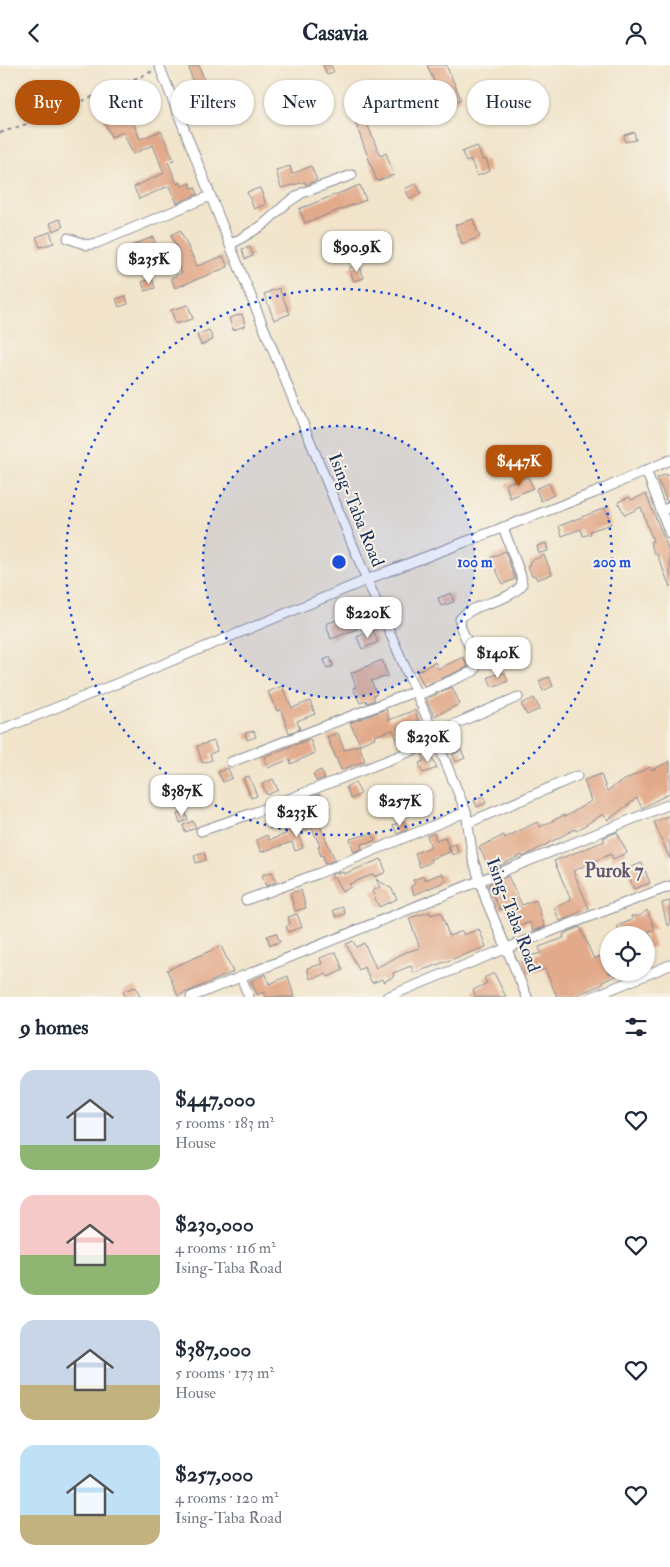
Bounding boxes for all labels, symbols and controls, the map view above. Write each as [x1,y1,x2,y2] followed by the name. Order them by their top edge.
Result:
[20,19,48,47] icon: back
[302,19,368,47] text: Casavia
[622,19,650,47] icon: person
[15,80,80,125] chip: Buy
[90,80,161,125] chip: Rent
[171,80,254,125] chip: Filters
[264,80,334,125] chip: New
[344,80,457,125] chip: Apartment
[467,80,549,125] chip: House
[316,231,398,273] pin: $90.9K
[333,237,381,257] text: $90.9K
[114,243,184,285] pin: $235K
[128,249,170,269] text: $235K
[484,445,554,487] pin: $447K
[323,450,389,570] street label: Ising-Taba Road
[497,451,541,471] text: $447K
[330,553,348,571] centre of rings
[457,553,493,572] text: 100 m
[593,553,631,572] text: 200 m
[333,597,403,639] pin: $220K
[346,603,390,623] text: $220K
[463,637,533,679] pin: $140K
[477,643,519,663] text: $140K
[393,721,463,763] pin: $230K
[407,727,449,747] text: $230K
[147,775,217,817] pin: $387K
[161,781,203,801] text: $387K
[365,785,435,827] pin: $257K
[379,791,421,811] text: $257K
[262,795,332,838] pin: $233K
[277,802,317,822] text: $233K
[481,855,545,975] street label: Ising-Taba Road
[585,859,644,883] district label: Purok 7
[600,926,655,981] map controls
[600,926,655,981] button: locate
[622,1013,650,1041] icon: filters
[20,1014,89,1041] text: 9 homes
[175,1086,256,1113] text: $447,000
[60,1090,120,1150] icon: home
[622,1106,650,1134] icon: heart
[175,1113,274,1133] text: 5 rooms · 183 m²
[175,1133,216,1153] text: House
[175,1211,254,1238] text: $230,000
[60,1215,120,1275] icon: home
[622,1231,650,1259] icon: heart
[175,1238,276,1258] text: 4 rooms · 116 m²
[175,1258,282,1278] text: Ising-Taba Road
[175,1336,251,1363] text: $387,000
[60,1340,120,1400] icon: home
[622,1356,650,1384] icon: heart
[175,1363,274,1383] text: 5 rooms · 173 m²
[175,1383,216,1403] text: House
[175,1461,253,1488] text: $257,000
[60,1465,120,1525] icon: home
[622,1481,650,1509] icon: heart
[175,1488,278,1508] text: 4 rooms · 120 m²
[175,1508,282,1528] text: Ising-Taba Road

